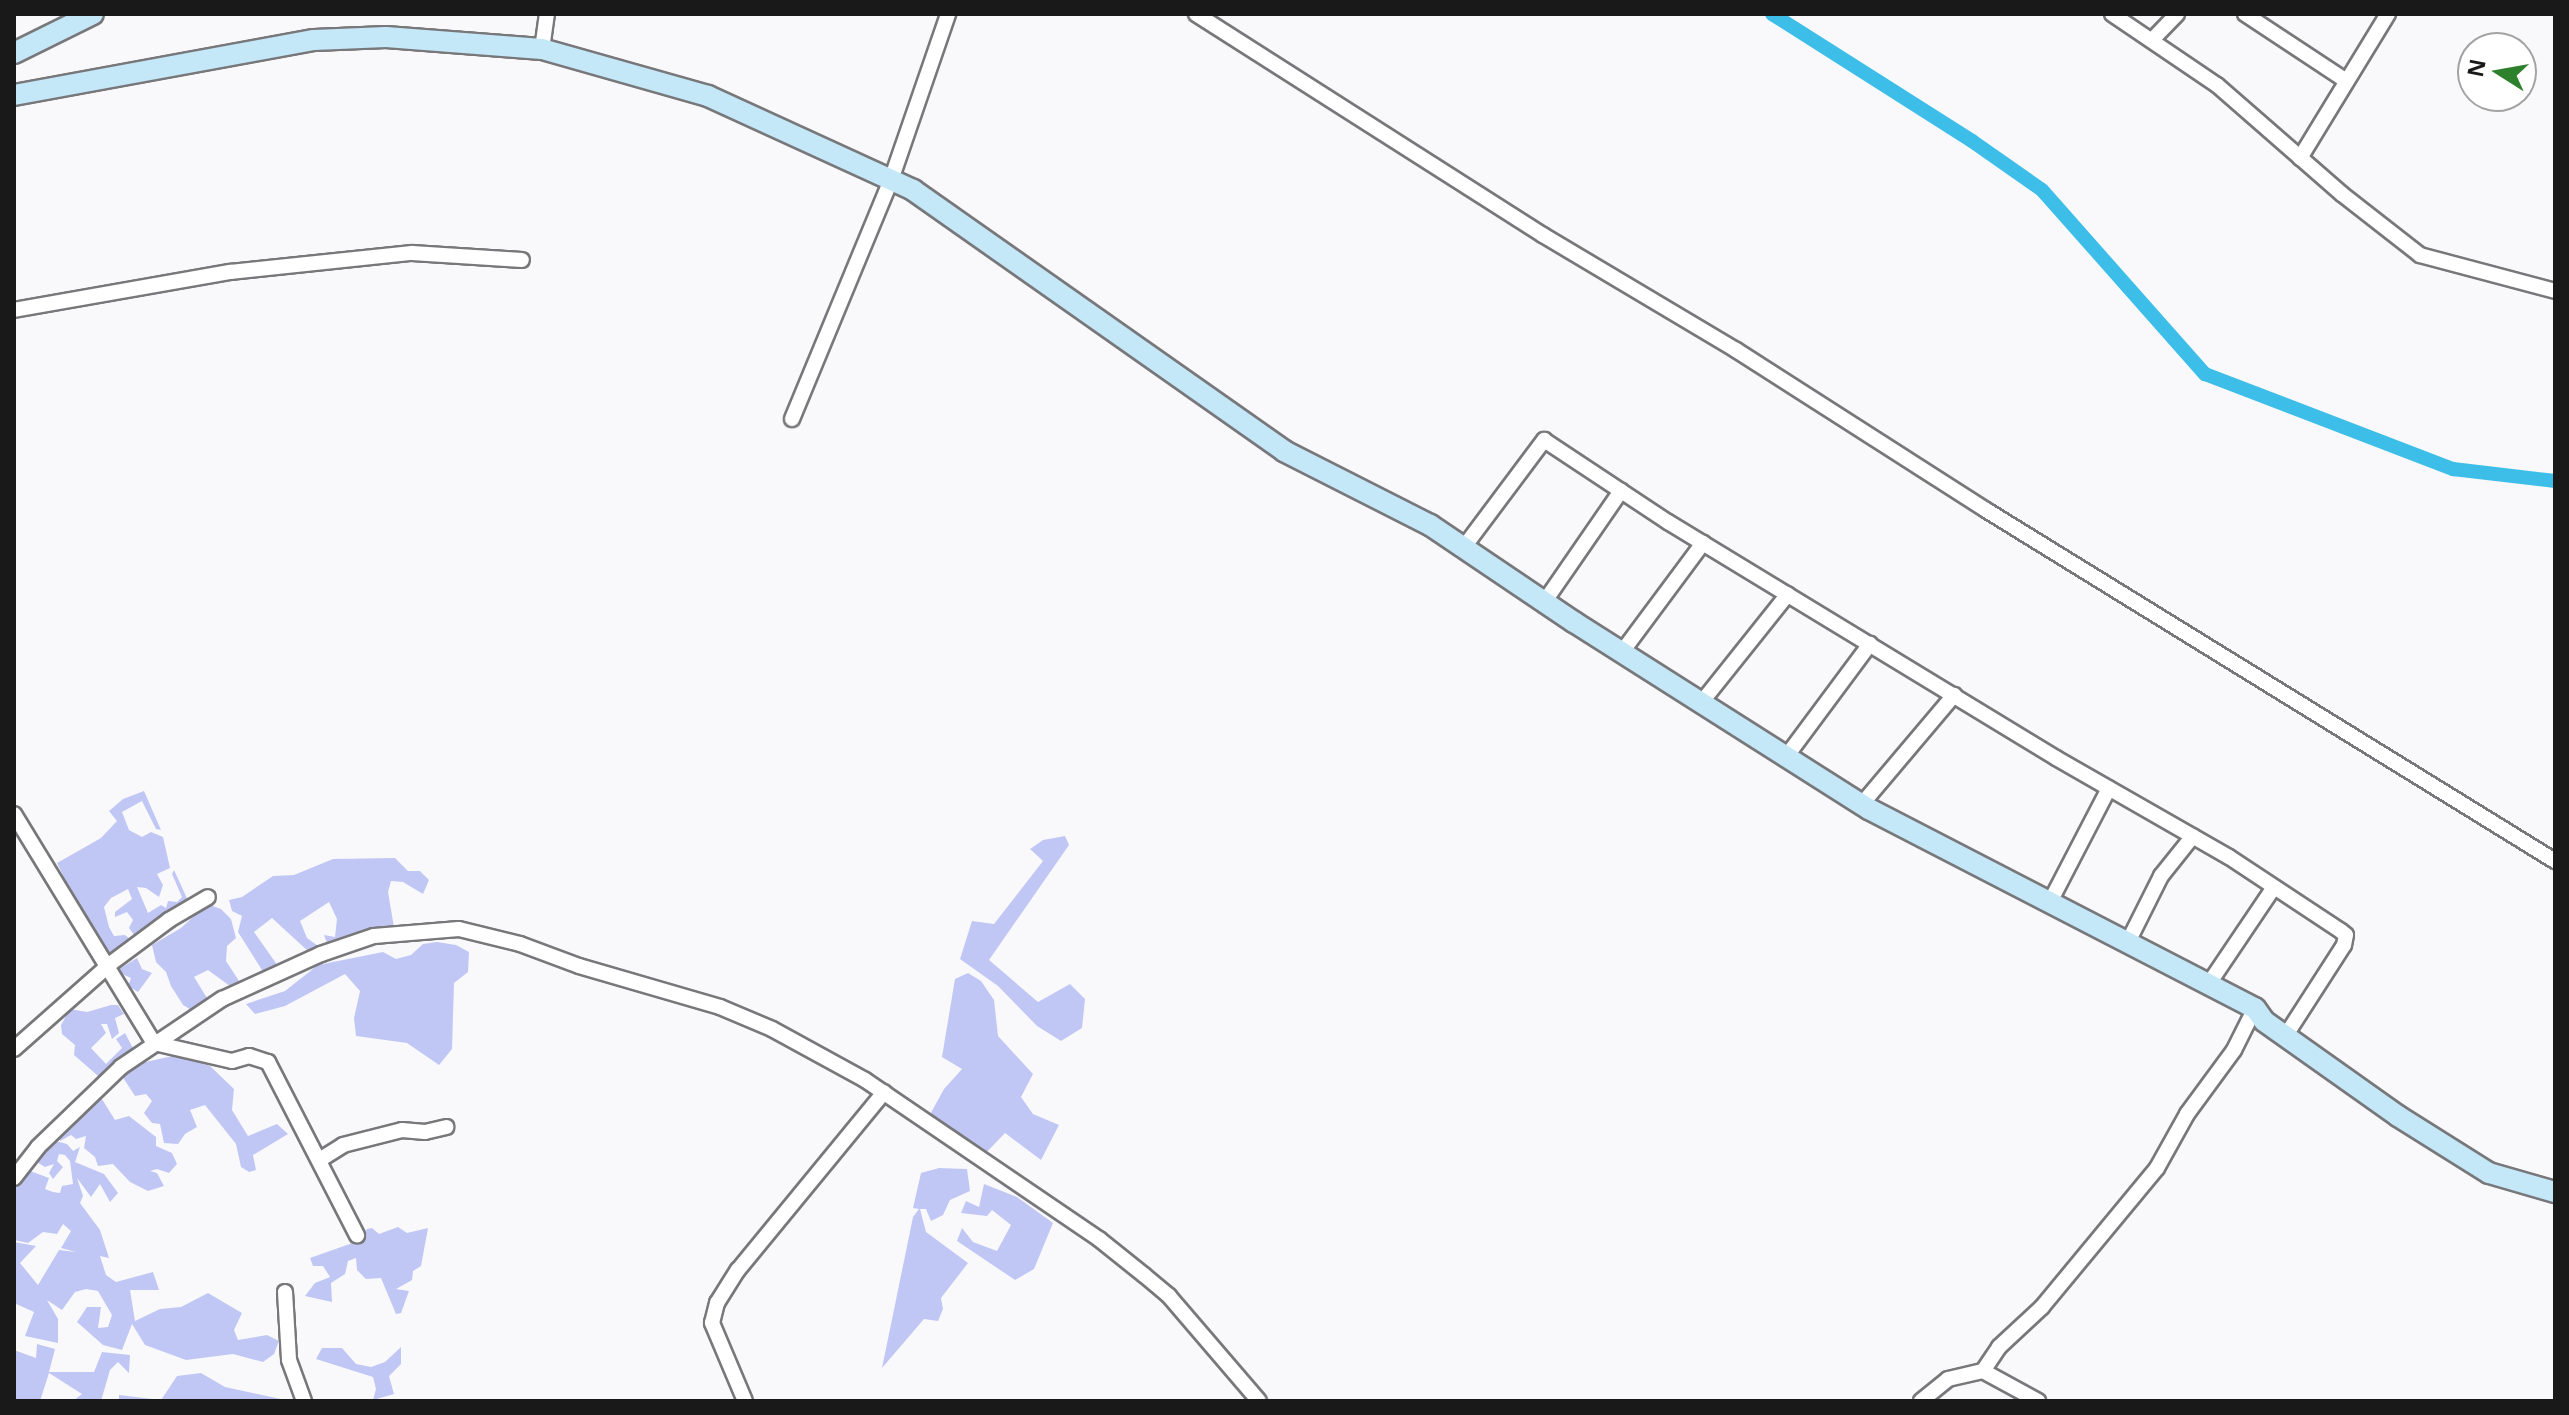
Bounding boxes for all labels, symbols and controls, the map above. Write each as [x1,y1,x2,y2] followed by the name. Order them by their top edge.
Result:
[2457,32,2537,112] north arrow
[2459,56,2492,79] text: N

